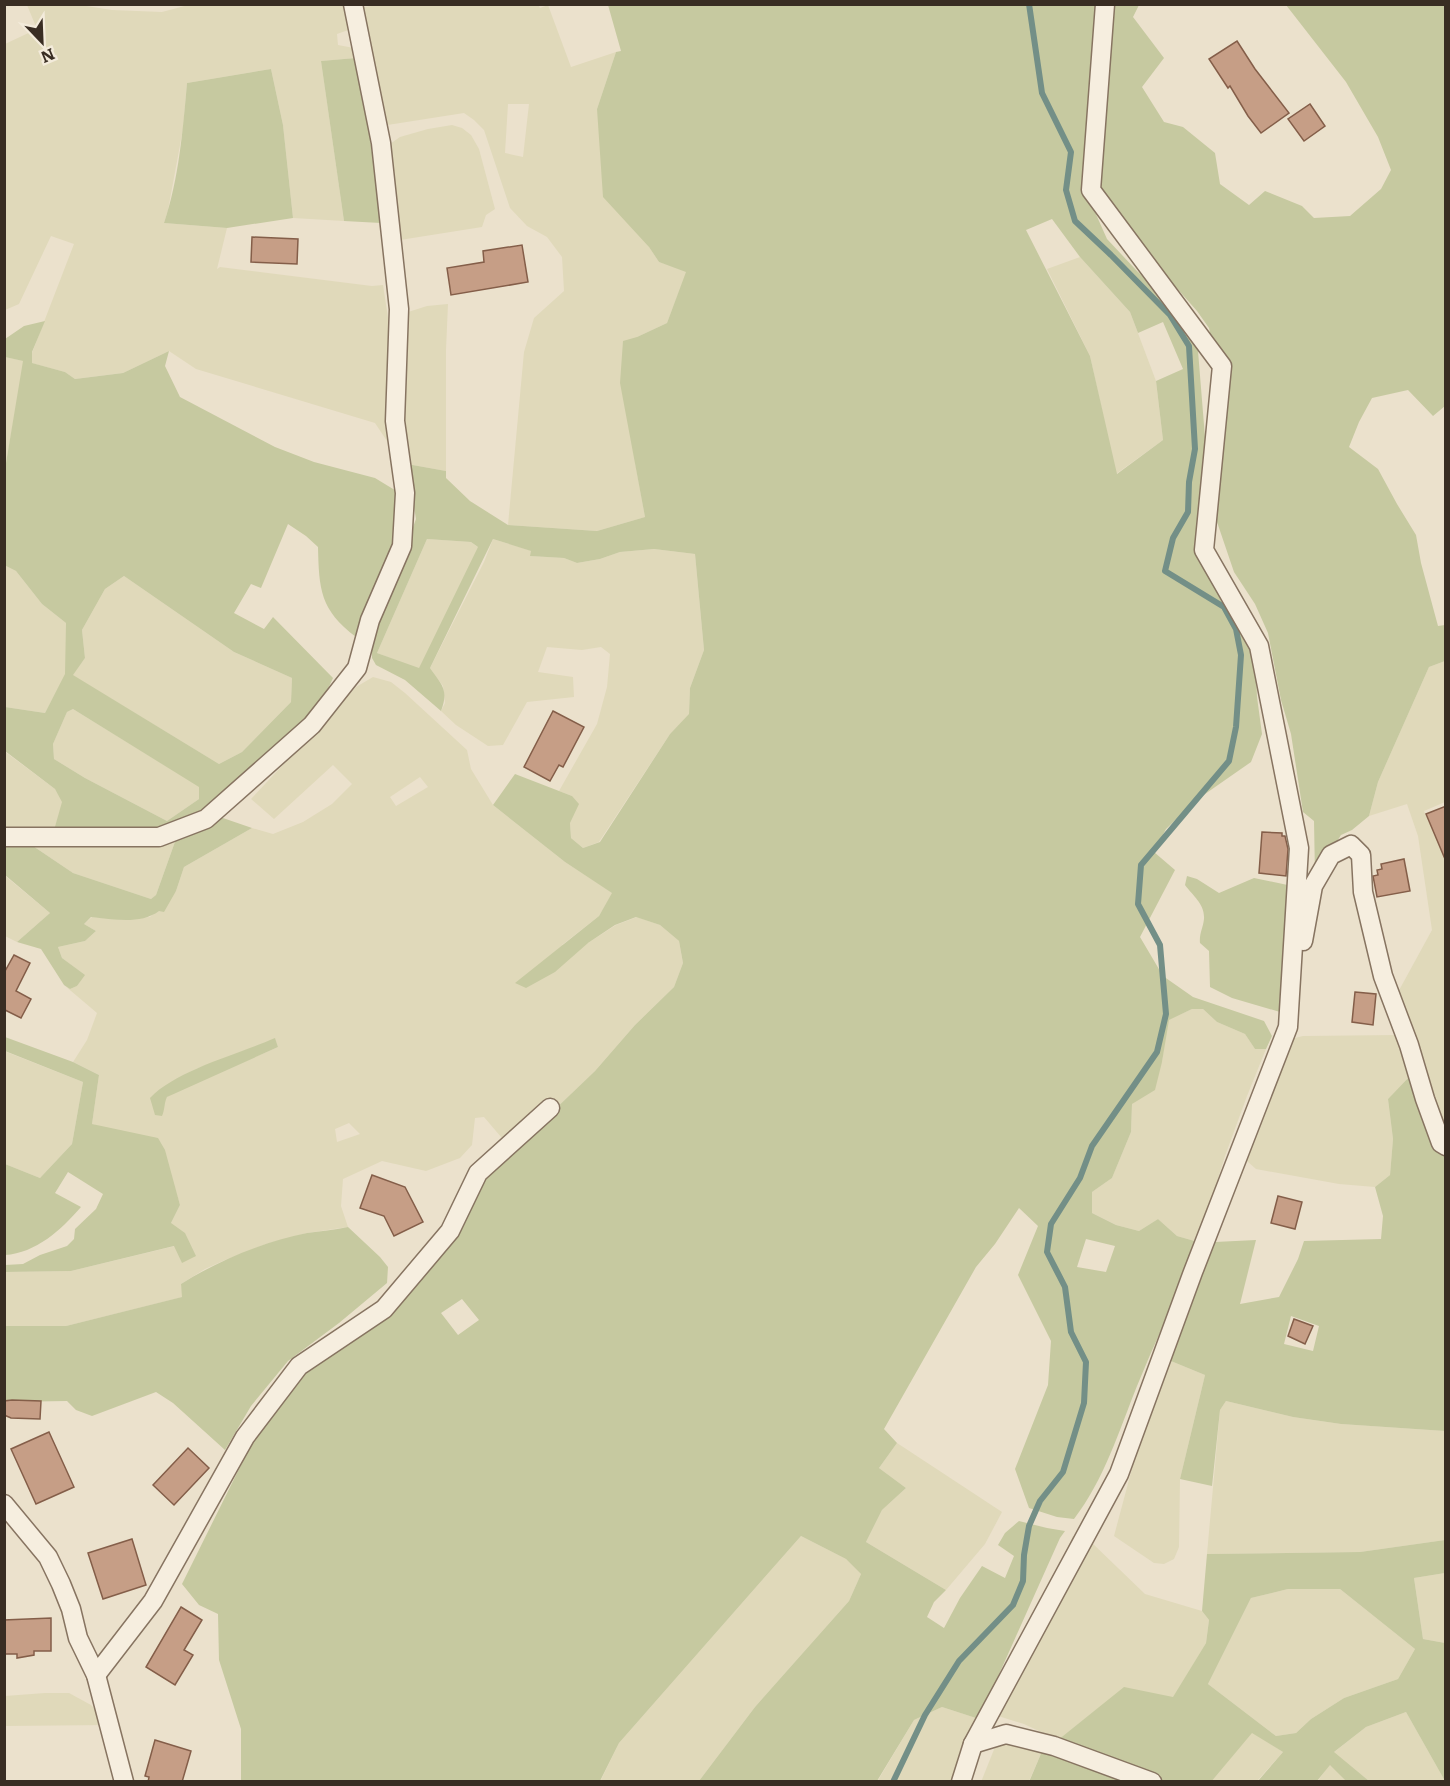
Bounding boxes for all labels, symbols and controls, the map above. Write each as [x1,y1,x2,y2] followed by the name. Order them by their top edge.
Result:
[12,12,72,72] north arrow
[37,43,59,70] text: N

